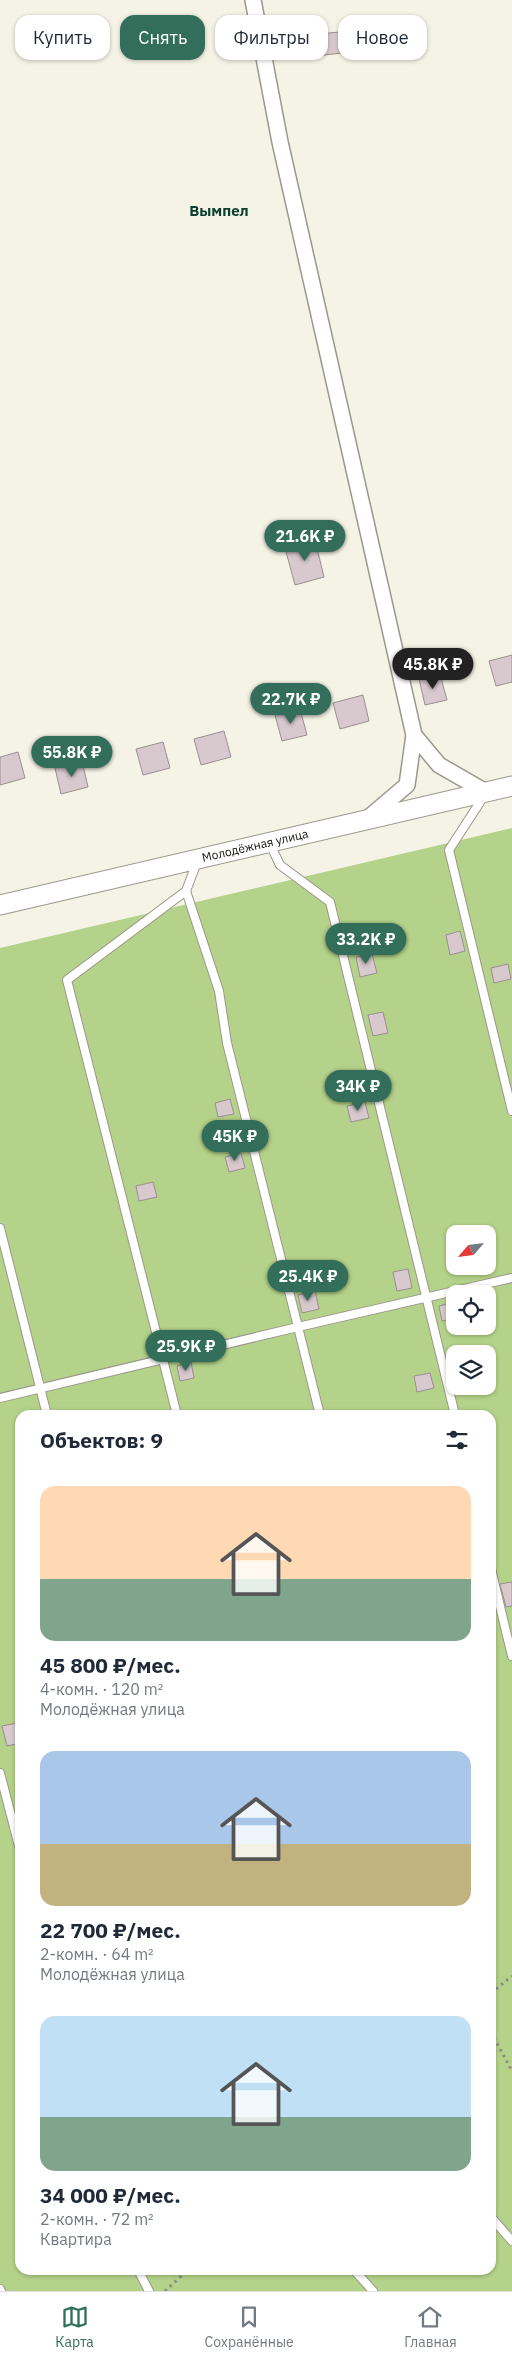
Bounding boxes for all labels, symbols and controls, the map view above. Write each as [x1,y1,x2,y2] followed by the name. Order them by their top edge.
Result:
[15,15,110,60] chip: Купить
[120,15,205,60] chip: Снять
[215,15,328,60] chip: Фильтры
[338,15,427,60] chip: Новое
[189,201,249,220] district label: Вымпел
[259,520,351,562] pin: 21.6K ₽
[275,526,335,546] text: 21.6K ₽
[387,648,479,690] pin: 45.8K ₽
[403,654,463,674] text: 45.8K ₽
[245,682,337,725] pin: 22.7K ₽
[261,689,321,709] text: 22.7K ₽
[26,736,118,778] pin: 55.8K ₽
[42,742,102,762] text: 55.8K ₽
[200,825,310,865] street label: Молодёжная улица
[320,922,412,965] pin: 33.2K ₽
[336,929,396,949] text: 33.2K ₽
[323,1070,393,1112] pin: 34K ₽
[336,1076,380,1096] text: 34K ₽
[200,1120,270,1162] pin: 45K ₽
[213,1126,257,1146] text: 45K ₽
[446,1225,496,1275] north arrow
[446,1225,496,1395] map controls
[262,1260,354,1302] pin: 25.4K ₽
[278,1266,338,1286] text: 25.4K ₽
[446,1285,496,1335] button: locate
[140,1330,232,1372] pin: 25.9K ₽
[156,1336,216,1356] text: 25.9K ₽
[446,1345,496,1395] button: layers
[40,1426,163,1454] text: Объектов: 9
[443,1426,471,1454] icon: filters
[211,1519,301,1609] icon: home
[40,1651,181,1679] text: 45 800 ₽/мес.
[40,1679,163,1699] text: 4-комн. · 120 m²
[40,1699,185,1719] text: Молодёжная улица
[211,1784,301,1874] icon: home
[40,1916,181,1944] text: 22 700 ₽/мес.
[40,1944,154,1964] text: 2-комн. · 64 m²
[40,1964,185,1984] text: Молодёжная улица
[211,2049,301,2139] icon: home
[40,2181,181,2209] text: 34 000 ₽/мес.
[40,2209,154,2229] text: 2-комн. · 72 m²
[40,2229,112,2249] text: Квартира
[55,2303,94,2351] tab: Карта
[204,2303,294,2351] tab: Сохранённые
[404,2303,457,2351] tab: Главная

